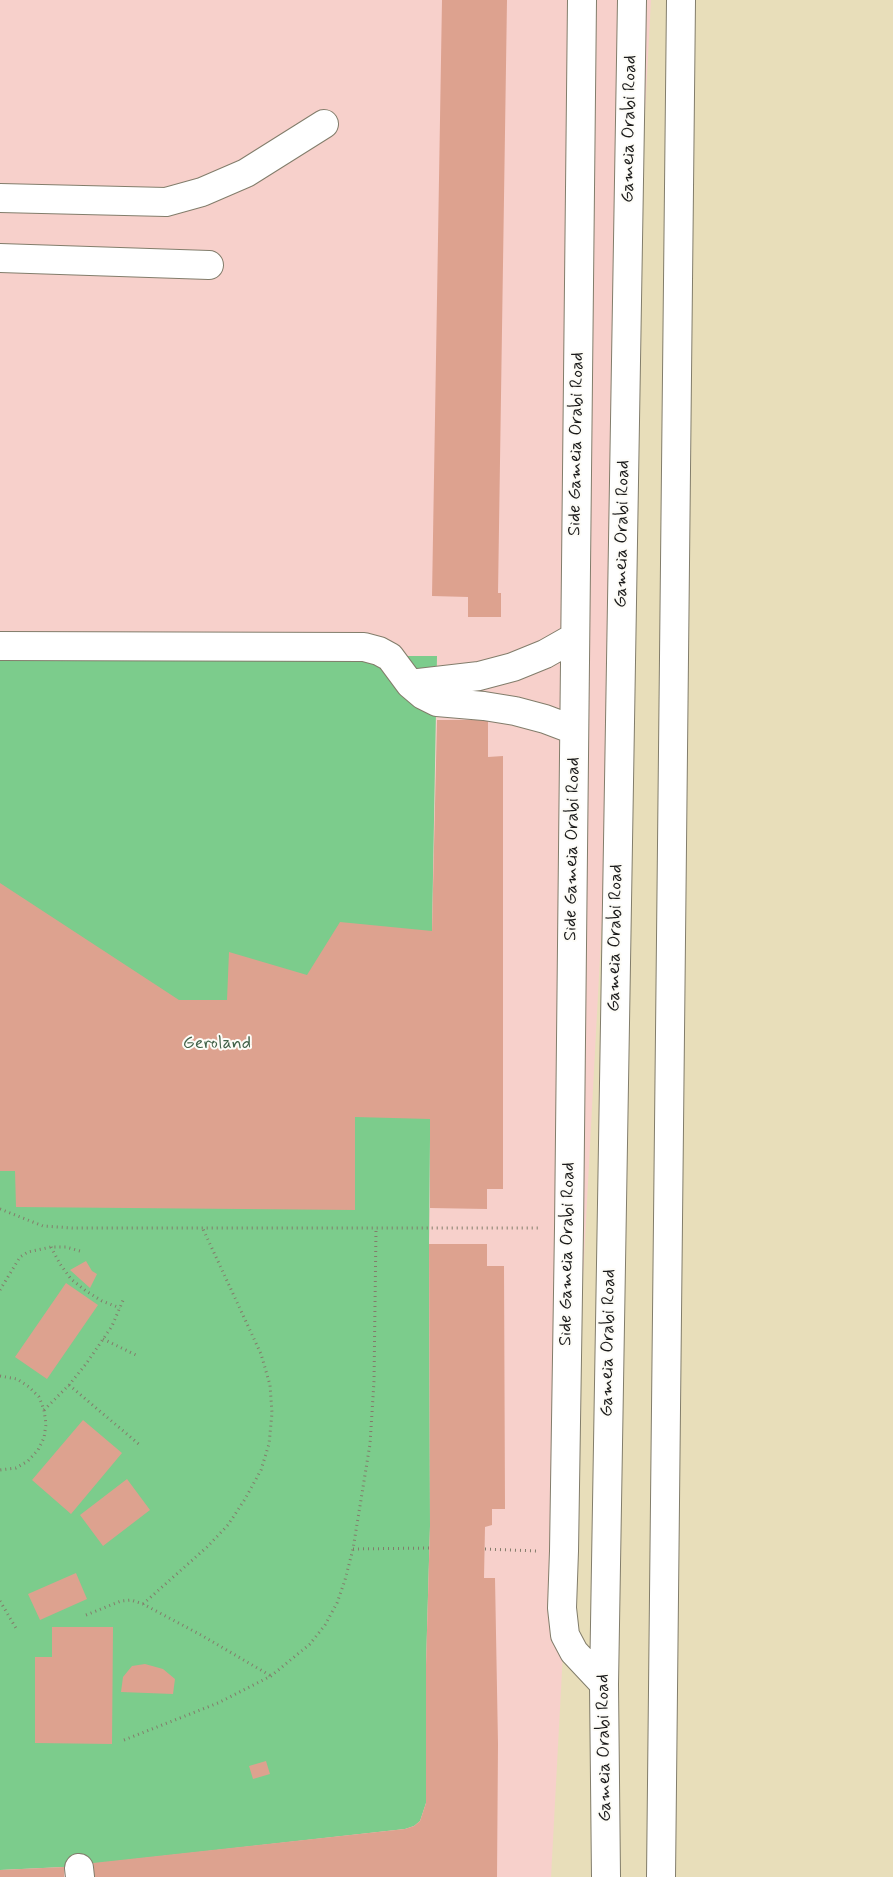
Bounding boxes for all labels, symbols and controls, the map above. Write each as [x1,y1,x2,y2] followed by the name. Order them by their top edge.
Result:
[618,55,642,203] street label: Gameia Orabi Road
[565,352,589,536] street label: Side Gameia Orabi Road
[611,460,635,608] street label: Gameia Orabi Road
[561,757,585,941] street label: Side Gameia Orabi Road
[604,864,628,1012] street label: Gameia Orabi Road
[183,1033,251,1055] park label: Geroland
[556,1162,580,1346] street label: Side Gameia Orabi Road
[597,1269,621,1417] street label: Gameia Orabi Road
[593,1674,617,1822] street label: Gameia Orabi Road

